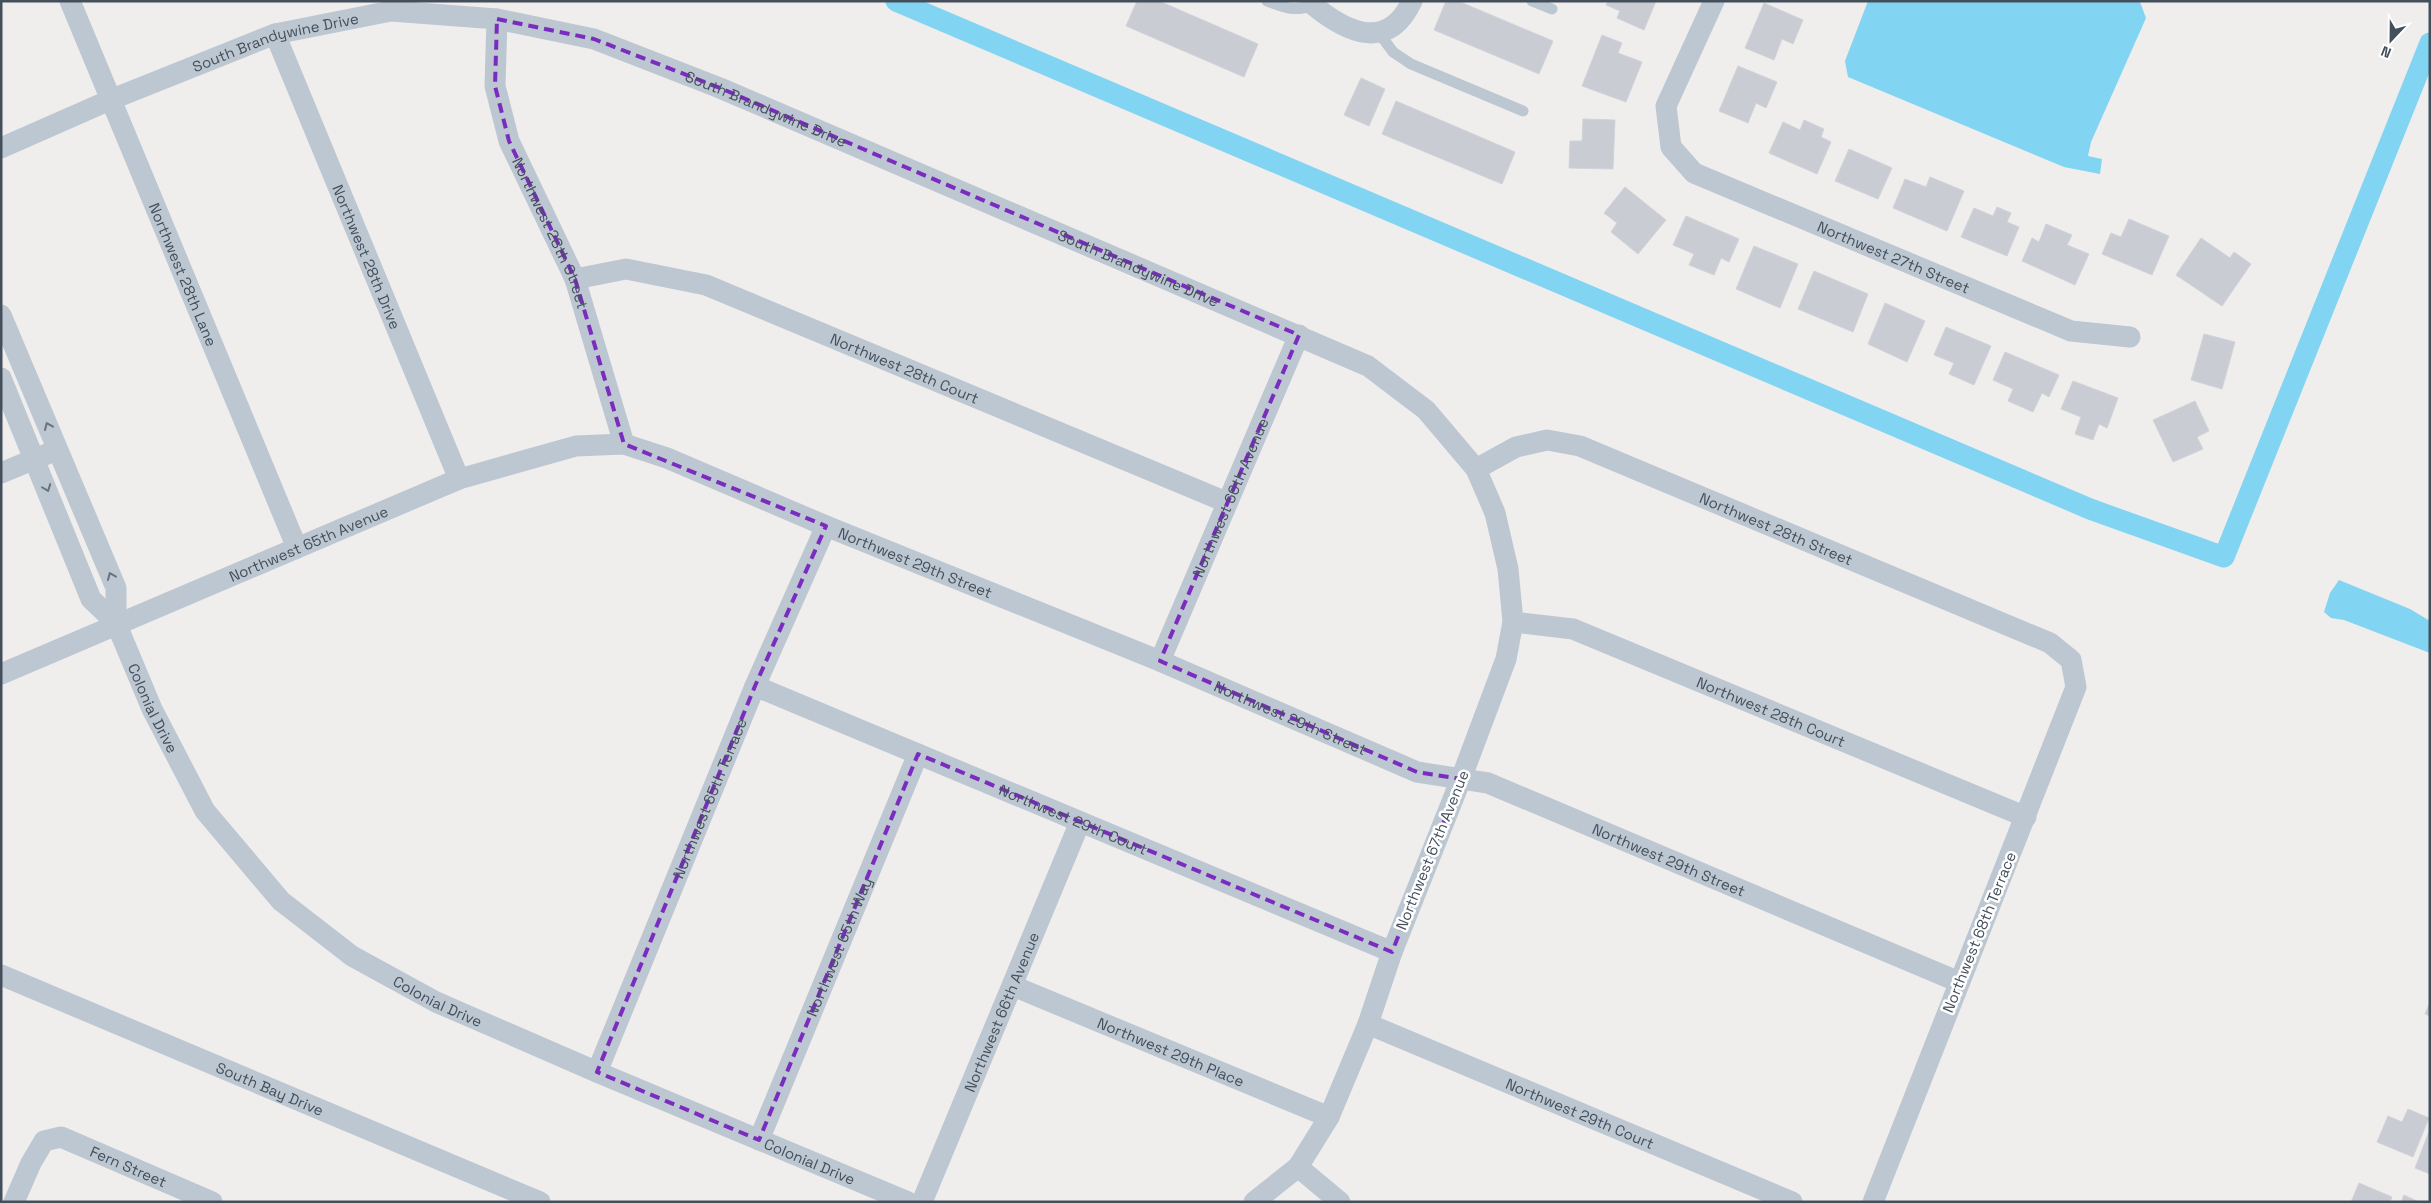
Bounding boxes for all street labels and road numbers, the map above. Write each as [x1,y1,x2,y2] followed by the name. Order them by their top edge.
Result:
[189,8,360,76] street label: South Brandywine Drive
[683,66,850,151] street label: South Brandywine Drive
[509,154,593,311] street label: Northwest 28th Street
[329,182,405,332] street label: Northwest 28th Drive
[145,200,222,349] street label: Northwest 28th Lane
[1815,216,1973,297] street label: Northwest 27th Street
[1055,225,1222,310] street label: South Brandywine Drive
[828,329,982,407] street label: Northwest 28th Court
[1187,415,1272,580] street label: Northwest 66th Avenue
[1697,488,1856,569] street label: Northwest 28th Street
[226,501,391,585] street label: Northwest 65th Avenue
[836,523,995,602] street label: Northwest 29th Street
[124,660,183,756] street label: Colonial Drive
[1694,672,1848,751] street label: Northwest 28th Court
[1211,676,1370,759] street label: Northwest 29th Street
[668,715,750,881] street label: Northwest 65th Terrace
[1391,767,1473,933] street label: Northwest 67th Avenue
[996,780,1150,858] street label: Northwest 29th Court
[1590,819,1748,900] street label: Northwest 29th Street
[1938,849,2020,1015] street label: Northwest 68th Terrace
[801,874,876,1019] street label: Northwest 65th Way
[959,929,1043,1095] street label: Northwest 66th Avenue
[390,971,485,1031] street label: Colonial Drive
[1095,1013,1247,1090] street label: Northwest 29th Place
[213,1057,327,1119] street label: South Bay Drive
[1503,1073,1657,1153] street label: Northwest 29th Court
[761,1133,858,1188] street label: Colonial Drive
[87,1141,170,1191] street label: Fern Street

